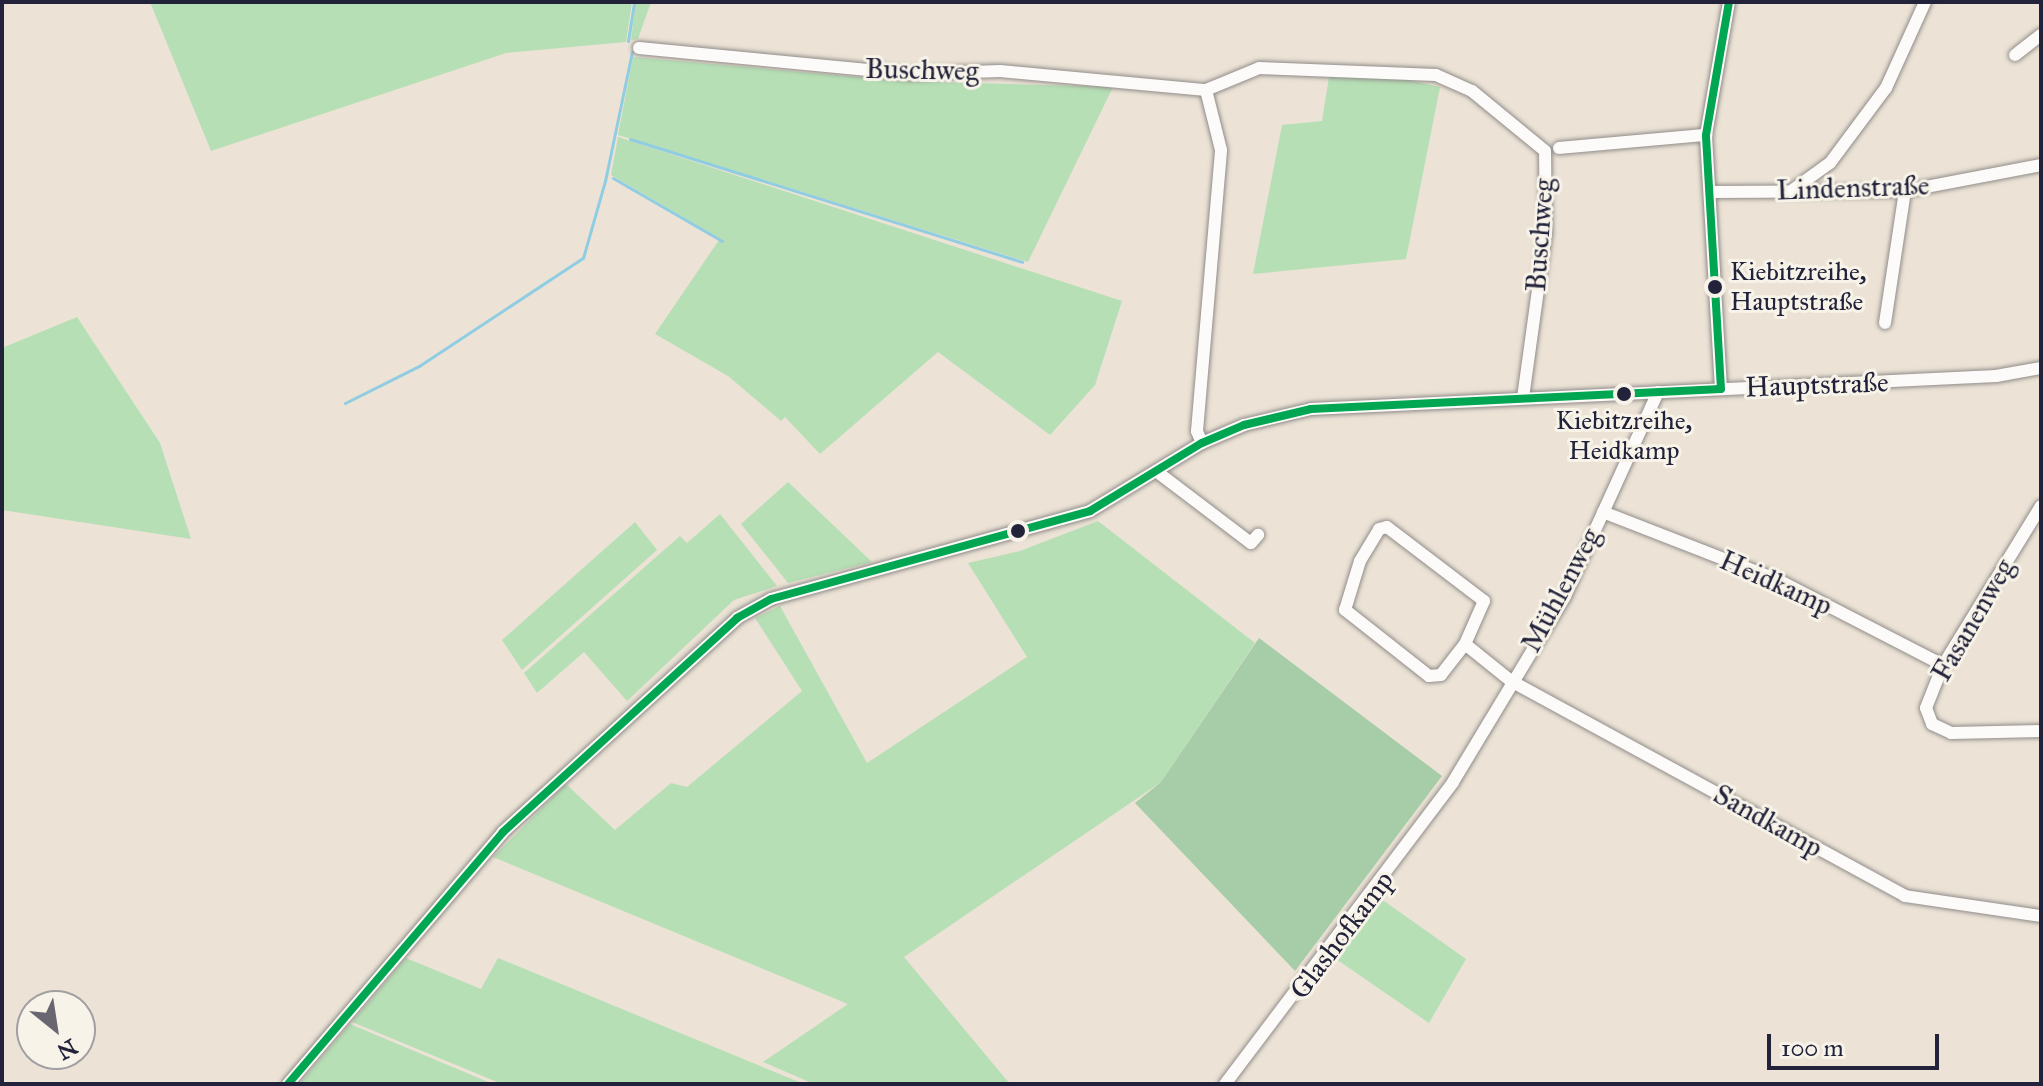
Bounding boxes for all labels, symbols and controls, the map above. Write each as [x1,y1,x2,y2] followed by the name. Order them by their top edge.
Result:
[865,52,979,88] street label: Buschweg
[1776,169,1930,207] street label: Lindenstraße
[1519,177,1561,293] street label: Buschweg
[1730,256,1867,318] place label: Kiebitzreihe, Hauptstraße
[1707,279,1723,295] marker: Kiebitzreihe, Hauptstraße
[1745,366,1889,404] street label: Hauptstraße
[1616,386,1632,402] marker: Kiebitzreihe, Heidkamp
[1556,405,1692,466] place label: Kiebitzreihe, Heidkamp
[1514,522,1608,658] street label: Mühlenweg
[1010,523,1026,539] unlabelled marker
[1715,543,1837,623] street label: Heidkamp
[1924,553,2022,687] street label: Fasanenweg
[1708,777,1828,865] street label: Sandkamp
[1283,864,1401,1006] street label: Glashofkamp
[16,990,96,1070] north arrow
[1771,1018,1943,1068] scale bar
[52,1033,82,1066] text: N
[1781,1033,1844,1063] text: 100 m

